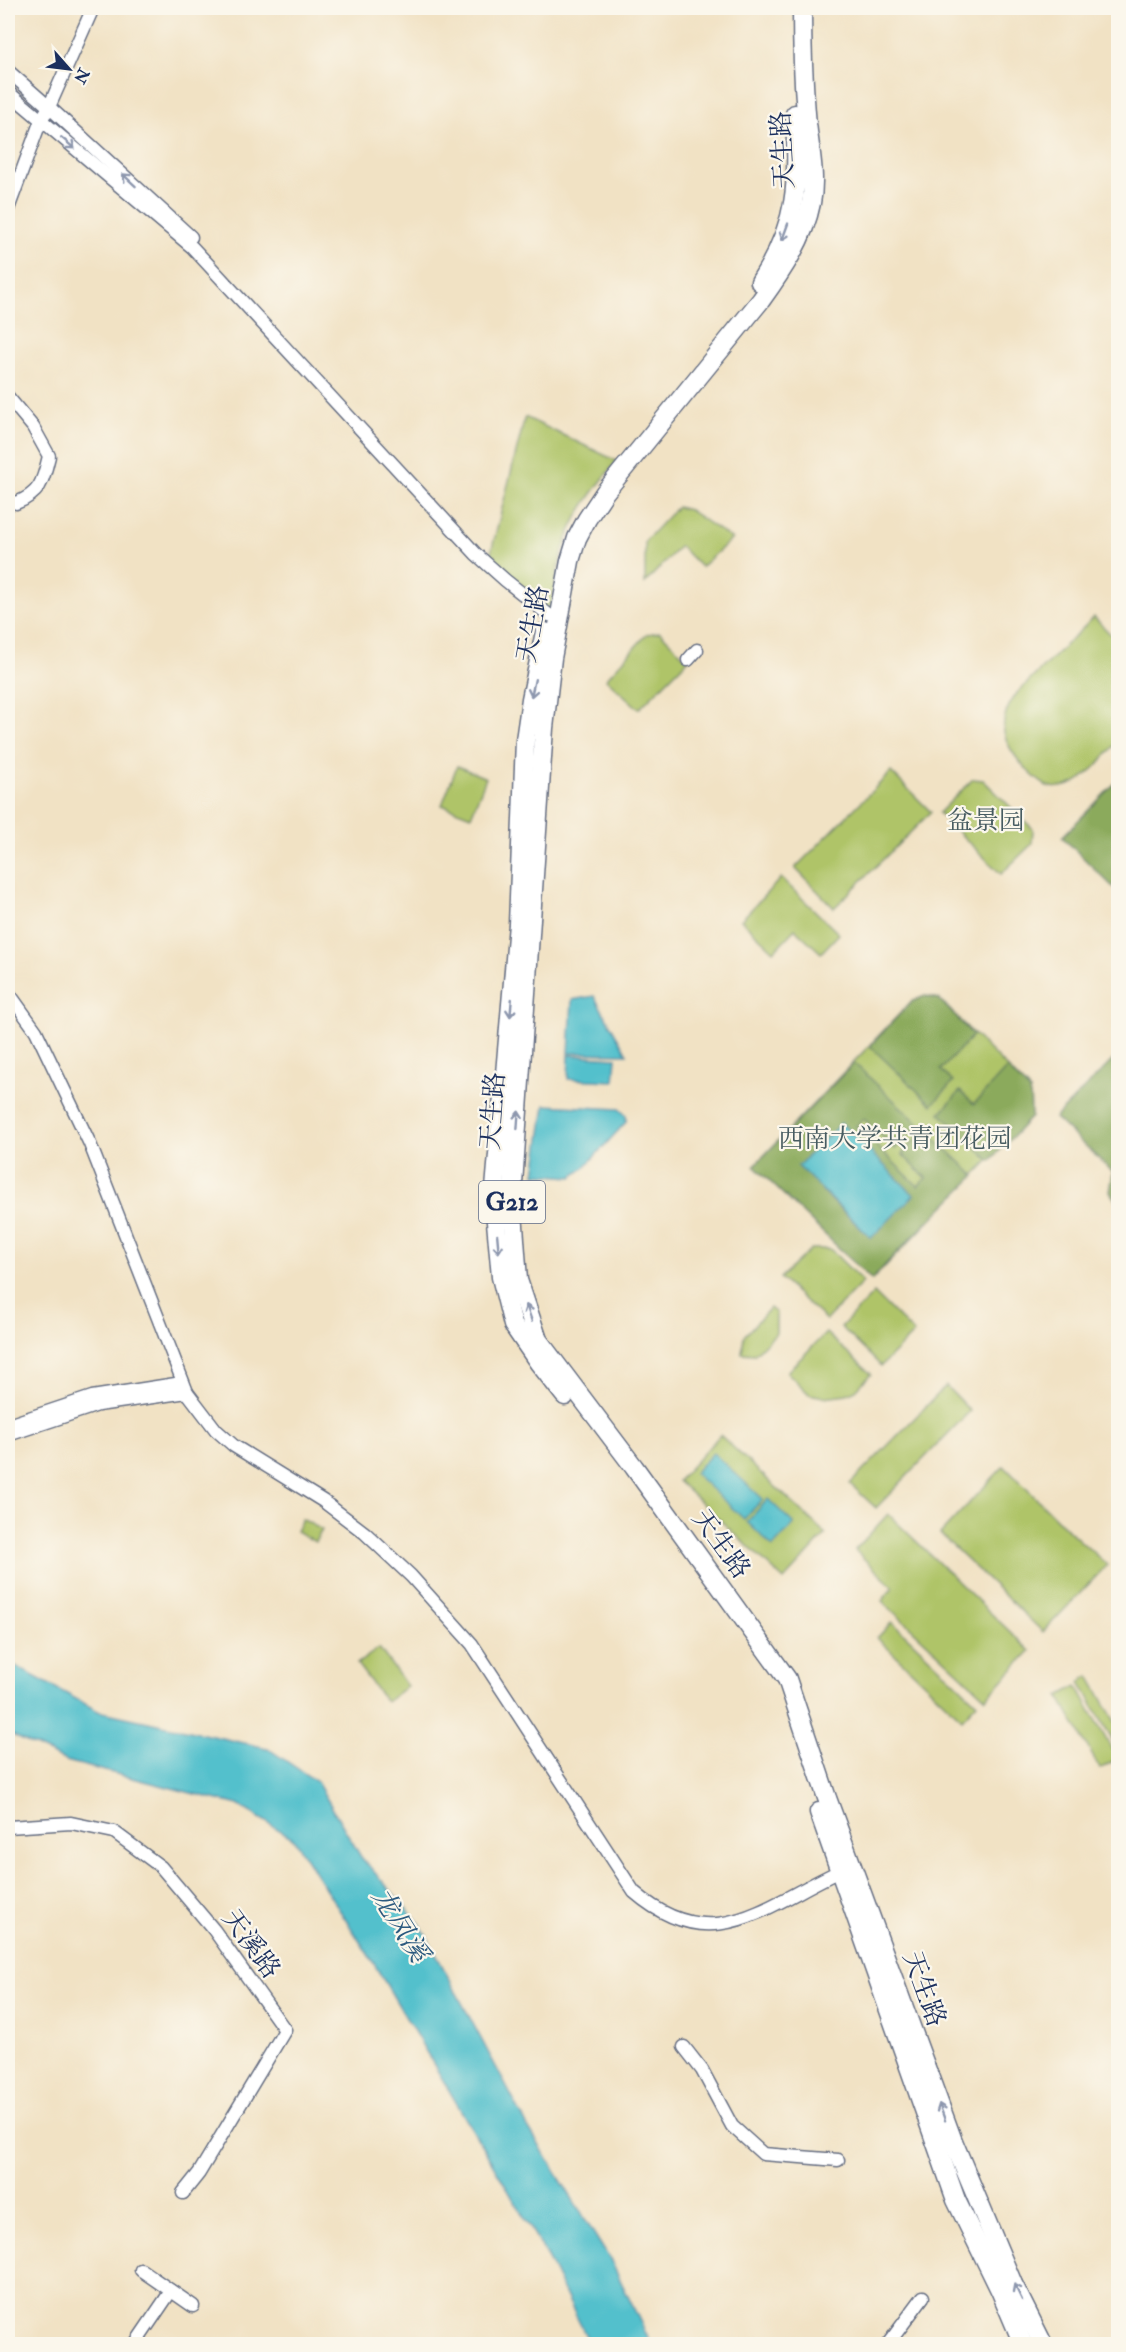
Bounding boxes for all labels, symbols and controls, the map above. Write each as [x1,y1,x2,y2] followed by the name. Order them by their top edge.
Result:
[39,39,99,99] north arrow
[69,64,94,87] text: N
[765,110,801,190] street label: 天生路
[60,137,76,150] one-way arrow
[122,173,137,187] one-way arrow
[779,222,790,241] one-way arrow
[510,583,556,665] street label: 天生路
[527,678,538,697] one-way arrow
[947,805,1025,837] park label: 盆景园
[505,997,516,1017] one-way arrow
[474,1071,512,1151] street label: 天生路
[512,1111,523,1131] one-way arrow
[778,1123,1012,1155] park label: 西南大学共青团花园
[479,1181,545,1223] road number: G212
[493,1233,504,1253] one-way arrow
[523,1304,534,1323] one-way arrow
[685,1503,757,1585] street label: 天生路
[365,1882,437,1971] water label: 龙凤溪
[215,1903,287,1985] street label: 天溪路
[896,1947,952,2031] street label: 天生路
[936,2103,947,2122] one-way arrow
[1011,2283,1023,2301] one-way arrow

